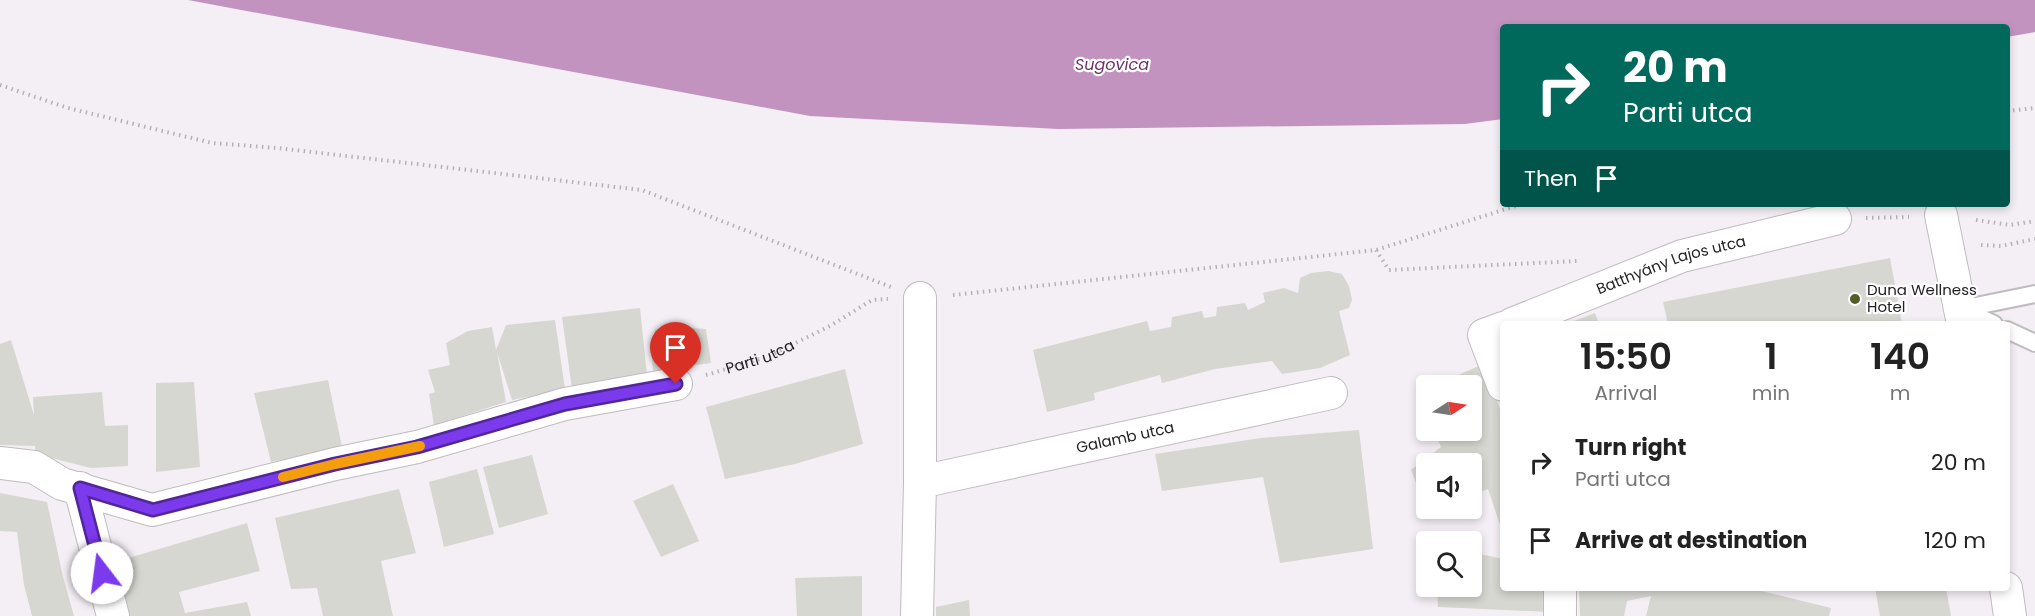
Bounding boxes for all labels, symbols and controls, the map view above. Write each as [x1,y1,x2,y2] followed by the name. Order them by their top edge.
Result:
[1623,38,1728,97] text: 20 m
[1524,48,1602,126] icon: right
[1075,53,1149,76] water label: Sugovica
[1623,94,1752,131] text: Parti utca
[1590,162,1623,195] icon: arrive
[1524,163,1578,194] text: Then
[1593,230,1748,299] street label: Batthyány Lajos utca
[1867,279,1977,317] place label: Duna Wellness Hotel
[1848,292,1862,306] marker: Duna Wellness Hotel
[650,322,701,384] pin
[659,331,692,364] icon: arrive
[1580,331,1672,382] text: 15:50
[1764,331,1778,382] text: 1
[1870,331,1930,382] text: 140
[723,334,798,379] street label: Parti utca
[1416,375,1482,441] north arrow
[1416,375,1482,597] map controls
[1594,379,1657,407] text: Arrival
[1752,379,1790,407] text: min
[1890,379,1910,407] text: m
[1074,416,1176,458] street label: Galamb utca
[1575,432,1686,463] text: Turn right
[1524,446,1557,479] icon: right
[1931,447,1986,478] text: 20 m
[1416,453,1482,519] button: sound
[1575,465,1671,493] text: Parti utca
[1524,524,1557,557] icon: arrive
[1575,525,1807,556] text: Arrive at destination
[1924,525,1986,556] text: 120 m
[1416,531,1482,597] button: search
[70,541,134,605] position arrow

